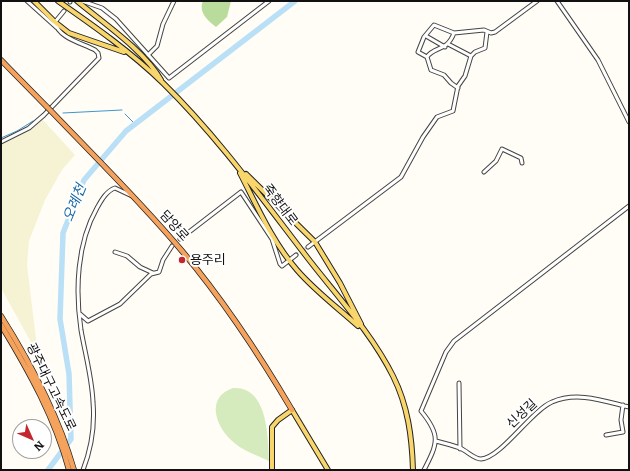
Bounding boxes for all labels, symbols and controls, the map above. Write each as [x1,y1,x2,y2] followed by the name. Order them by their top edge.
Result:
[259,181,301,229] street label: 죽향대로
[60,182,90,224] water label: 오례천
[156,207,192,245] street label: 담양로
[190,252,226,268] place label: 용주리
[177,255,187,265] marker: 용주리
[23,341,79,433] street label: 광주대구고속도로
[504,396,540,432] street label: 신성길
[12,419,52,459] north arrow
[31,438,49,456] text: N

